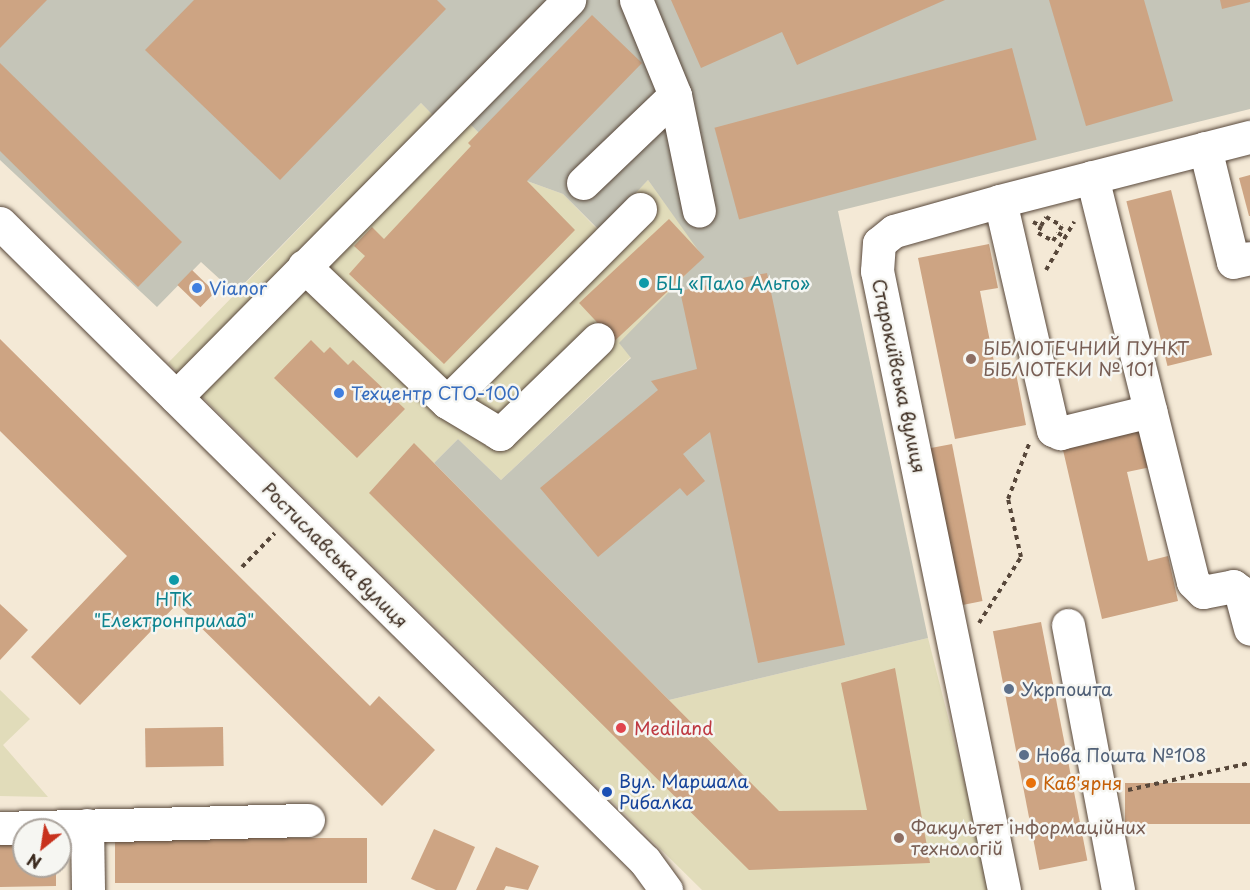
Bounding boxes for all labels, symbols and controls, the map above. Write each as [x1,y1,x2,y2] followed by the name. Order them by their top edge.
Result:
[656,272,810,294] place label: БЦ «Пало Альто»
[637,276,651,290] marker: БЦ «Пало Альто»
[209,277,267,299] place label: Vianor
[868,277,930,475] street label: Старокиївська вулиця
[190,281,204,295] marker: Vianor
[983,338,1190,380] place label: БІБЛІОТЕЧНИЙ ПУНКТ БІБЛІОТЕКИ № 101
[964,352,978,366] marker: БІБЛІОТЕЧНИЙ ПУНКТ БІБЛІОТЕКИ № 101
[351,382,520,404] place label: Техцентр СТО-100
[332,386,346,400] marker: Техцентр СТО-100
[258,478,412,632] street label: Ростиславська вулиця
[167,573,181,587] marker: НТК "Електронприлад"
[94,589,254,632] place label: НТК "Електронприлад"
[1021,678,1112,700] place label: Укрпошта
[1002,682,1016,696] marker: Укрпошта
[634,717,713,739] place label: Mediland
[612,719,630,737] marker: Mediland
[1036,744,1208,766] place label: Нова Пошта №108
[1017,748,1031,762] marker: Нова Пошта №108
[619,771,749,814] place label: Вул. Маршала Рибалка
[1043,772,1122,794] place label: Кав'ярня
[1024,776,1038,790] marker: Кав'ярня
[600,785,614,799] marker: Вул. Маршала Рибалка
[911,817,1146,860] place label: Факультет інформаційних технологій
[12,818,72,878] north arrow
[892,831,906,845] marker: Факультет інформаційних технологій
[23,848,45,875] text: N

